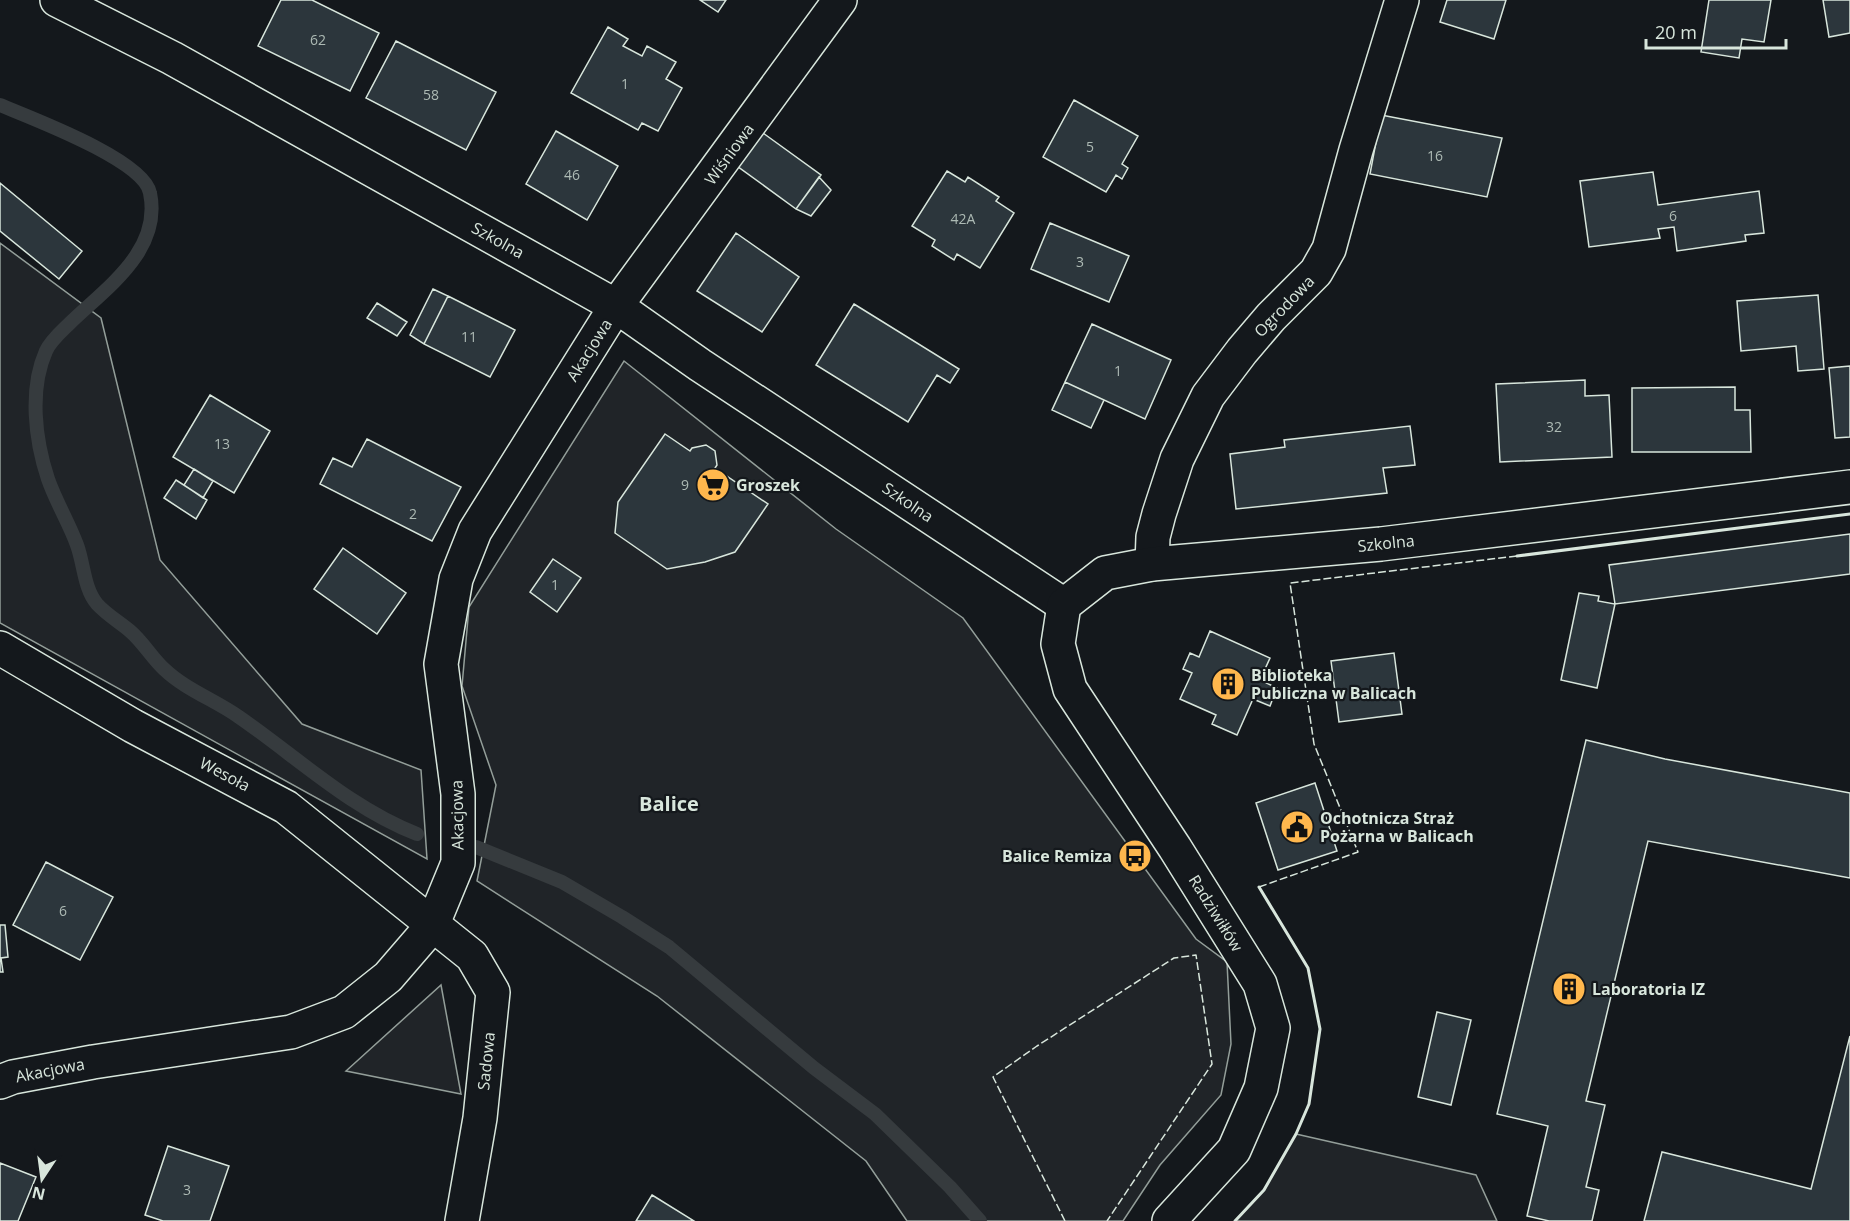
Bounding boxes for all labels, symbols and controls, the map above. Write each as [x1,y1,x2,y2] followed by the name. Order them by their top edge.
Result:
[1646,12,1786,50] scale bar
[1655,20,1697,44] text: 20 m
[310,30,326,49] house number: 62
[621,74,629,93] house number: 1
[423,85,439,104] house number: 58
[699,119,759,189] street label: Wiśniowa
[1086,137,1094,156] house number: 5
[1427,146,1443,165] house number: 16
[564,165,580,184] house number: 46
[1669,206,1677,225] house number: 6
[951,209,976,228] house number: 42A
[468,217,528,263] street label: Szkolna
[1076,252,1084,271] house number: 3
[1249,270,1319,342] street label: Ogrodowa
[561,314,617,386] street label: Akacjowa
[461,327,477,346] house number: 11
[1114,361,1122,380] house number: 1
[1546,417,1562,436] house number: 32
[214,434,230,453] house number: 13
[695,467,731,503] supermarket icon: Groszek
[736,474,800,496] place label: Groszek
[681,475,689,494] house number: 9
[878,477,938,527] street label: Szkolna
[409,504,417,523] house number: 2
[1356,529,1416,557] street label: Szkolna
[551,575,559,594] house number: 1
[1251,664,1416,704] place label: Biblioteka Publiczna w Balicach
[1210,666,1246,702] building icon: Biblioteka Publiczna w Balicach
[196,752,254,796] street label: Wesoła
[445,780,469,850] street label: Akacjowa
[639,790,699,817] district label: Balice
[1320,807,1474,847] place label: Ochotnicza Straż Pożarna w Balicach
[1279,809,1315,845] public building icon: Ochotnicza Straż Pożarna w Balicach
[1117,838,1153,874] bus stop icon: Balice Remiza
[1002,845,1112,867] place label: Balice Remiza
[1184,870,1249,956] street label: Radziwiłłów
[59,901,67,920] house number: 6
[1551,971,1587,1007] building icon: Laboratoria IZ
[1592,978,1705,1000] place label: Laboratoria IZ
[472,1031,500,1091] street label: Sadowa
[14,1053,86,1087] street label: Akacjowa
[12,1149,72,1209] north arrow
[183,1180,191,1199] house number: 3
[30,1181,47,1206] text: N

